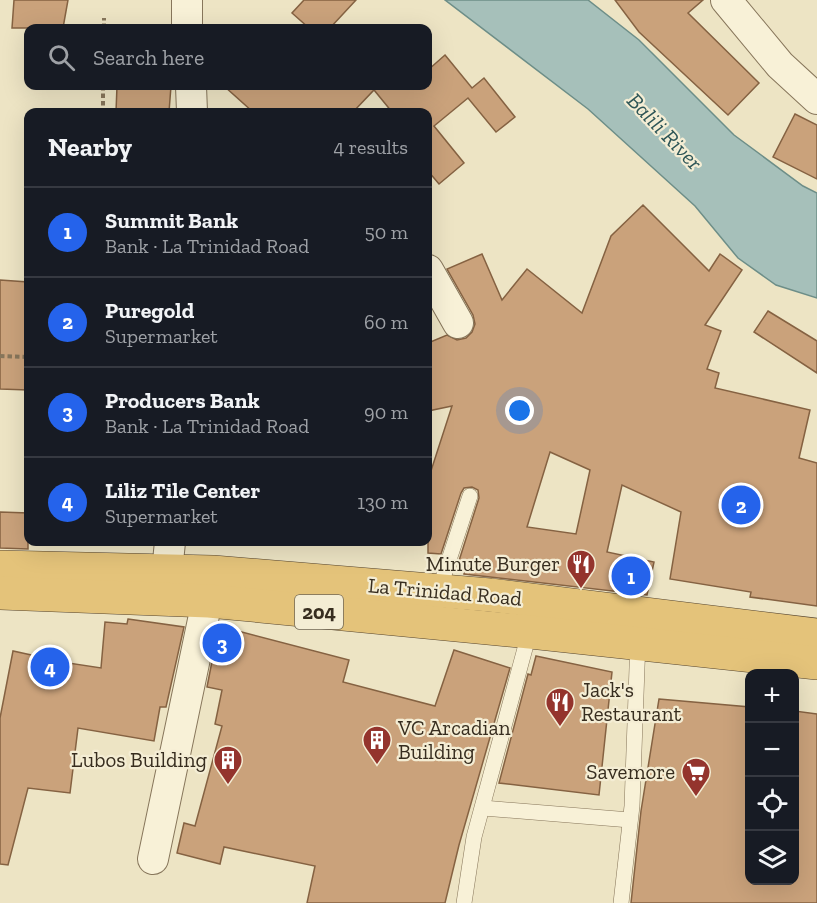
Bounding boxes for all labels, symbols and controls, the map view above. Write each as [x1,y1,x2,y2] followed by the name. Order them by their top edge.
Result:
[24,24,432,90] search box
[45,41,78,74] icon: search
[93,44,204,71] text: Search here
[621,87,708,176] water label: Balili River
[48,131,132,163] text: Nearby
[333,135,408,159] text: 4 results
[105,207,238,234] text: Summit Bank
[63,220,72,244] text: 1
[364,220,408,244] text: 50 m
[105,234,309,258] text: Bank · La Trinidad Road
[105,297,194,324] text: Puregold
[62,310,73,334] text: 2
[364,310,408,334] text: 60 m
[105,324,218,348] text: Supermarket
[105,387,260,414] text: Producers Bank
[505,396,534,425] your location
[62,400,73,424] text: 3
[364,400,408,424] text: 90 m
[105,414,309,438] text: Bank · La Trinidad Road
[105,477,260,504] text: Liliz Tile Center
[722,482,760,528] pin: 2
[62,490,73,514] text: 4
[357,490,408,514] text: 130 m
[105,504,218,528] text: Supermarket
[565,548,597,590] restaurant icon: Minute Burger
[426,551,560,576] place label: Minute Burger
[612,554,650,598] pin: 1
[367,572,524,611] street label: La Trinidad Road
[295,595,343,629] road number: 204
[202,620,242,666] pin: 3
[31,644,70,690] pin: 4
[745,669,799,885] map controls
[745,669,799,723] button: +
[581,677,681,726] place label: Jack's Restaurant
[544,686,576,728] restaurant icon: Jack's Restaurant
[397,715,511,764] place label: VC Arcadian Building
[745,723,799,777] button: −
[361,724,393,766] building icon: VC Arcadian Building
[212,744,244,786] building icon: Lubos Building
[71,747,207,772] place label: Lubos Building
[680,756,712,798] supermarket icon: Savemore
[586,759,675,784] place label: Savemore
[745,777,799,831] button: locate
[745,831,799,885] button: layers

